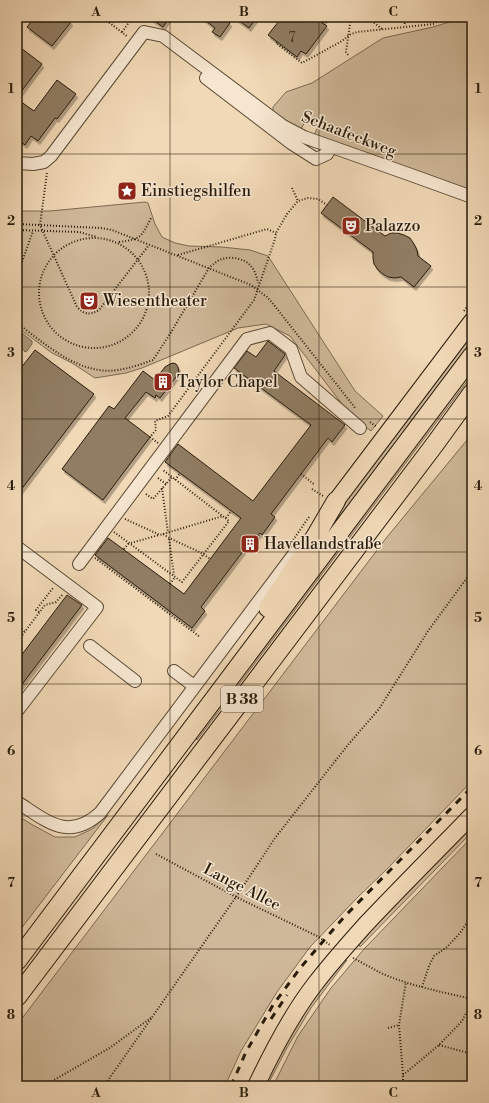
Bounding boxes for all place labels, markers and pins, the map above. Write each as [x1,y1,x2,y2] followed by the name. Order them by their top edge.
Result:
[116,180,138,202] place icon: Einstiegshilfen
[141,181,251,201] place label: Einstiegshilfen
[340,215,362,237] theatre icon: Palazzo
[365,216,420,236] place label: Palazzo
[78,290,100,312] theatre icon: Wiesentheater
[102,291,207,311] place label: Wiesentheater
[152,371,174,393] building icon: Taylor Chapel
[177,372,278,392] place label: Taylor Chapel
[239,533,261,555] building icon: Havellandstraße
[264,534,382,554] place label: Havellandstraße

